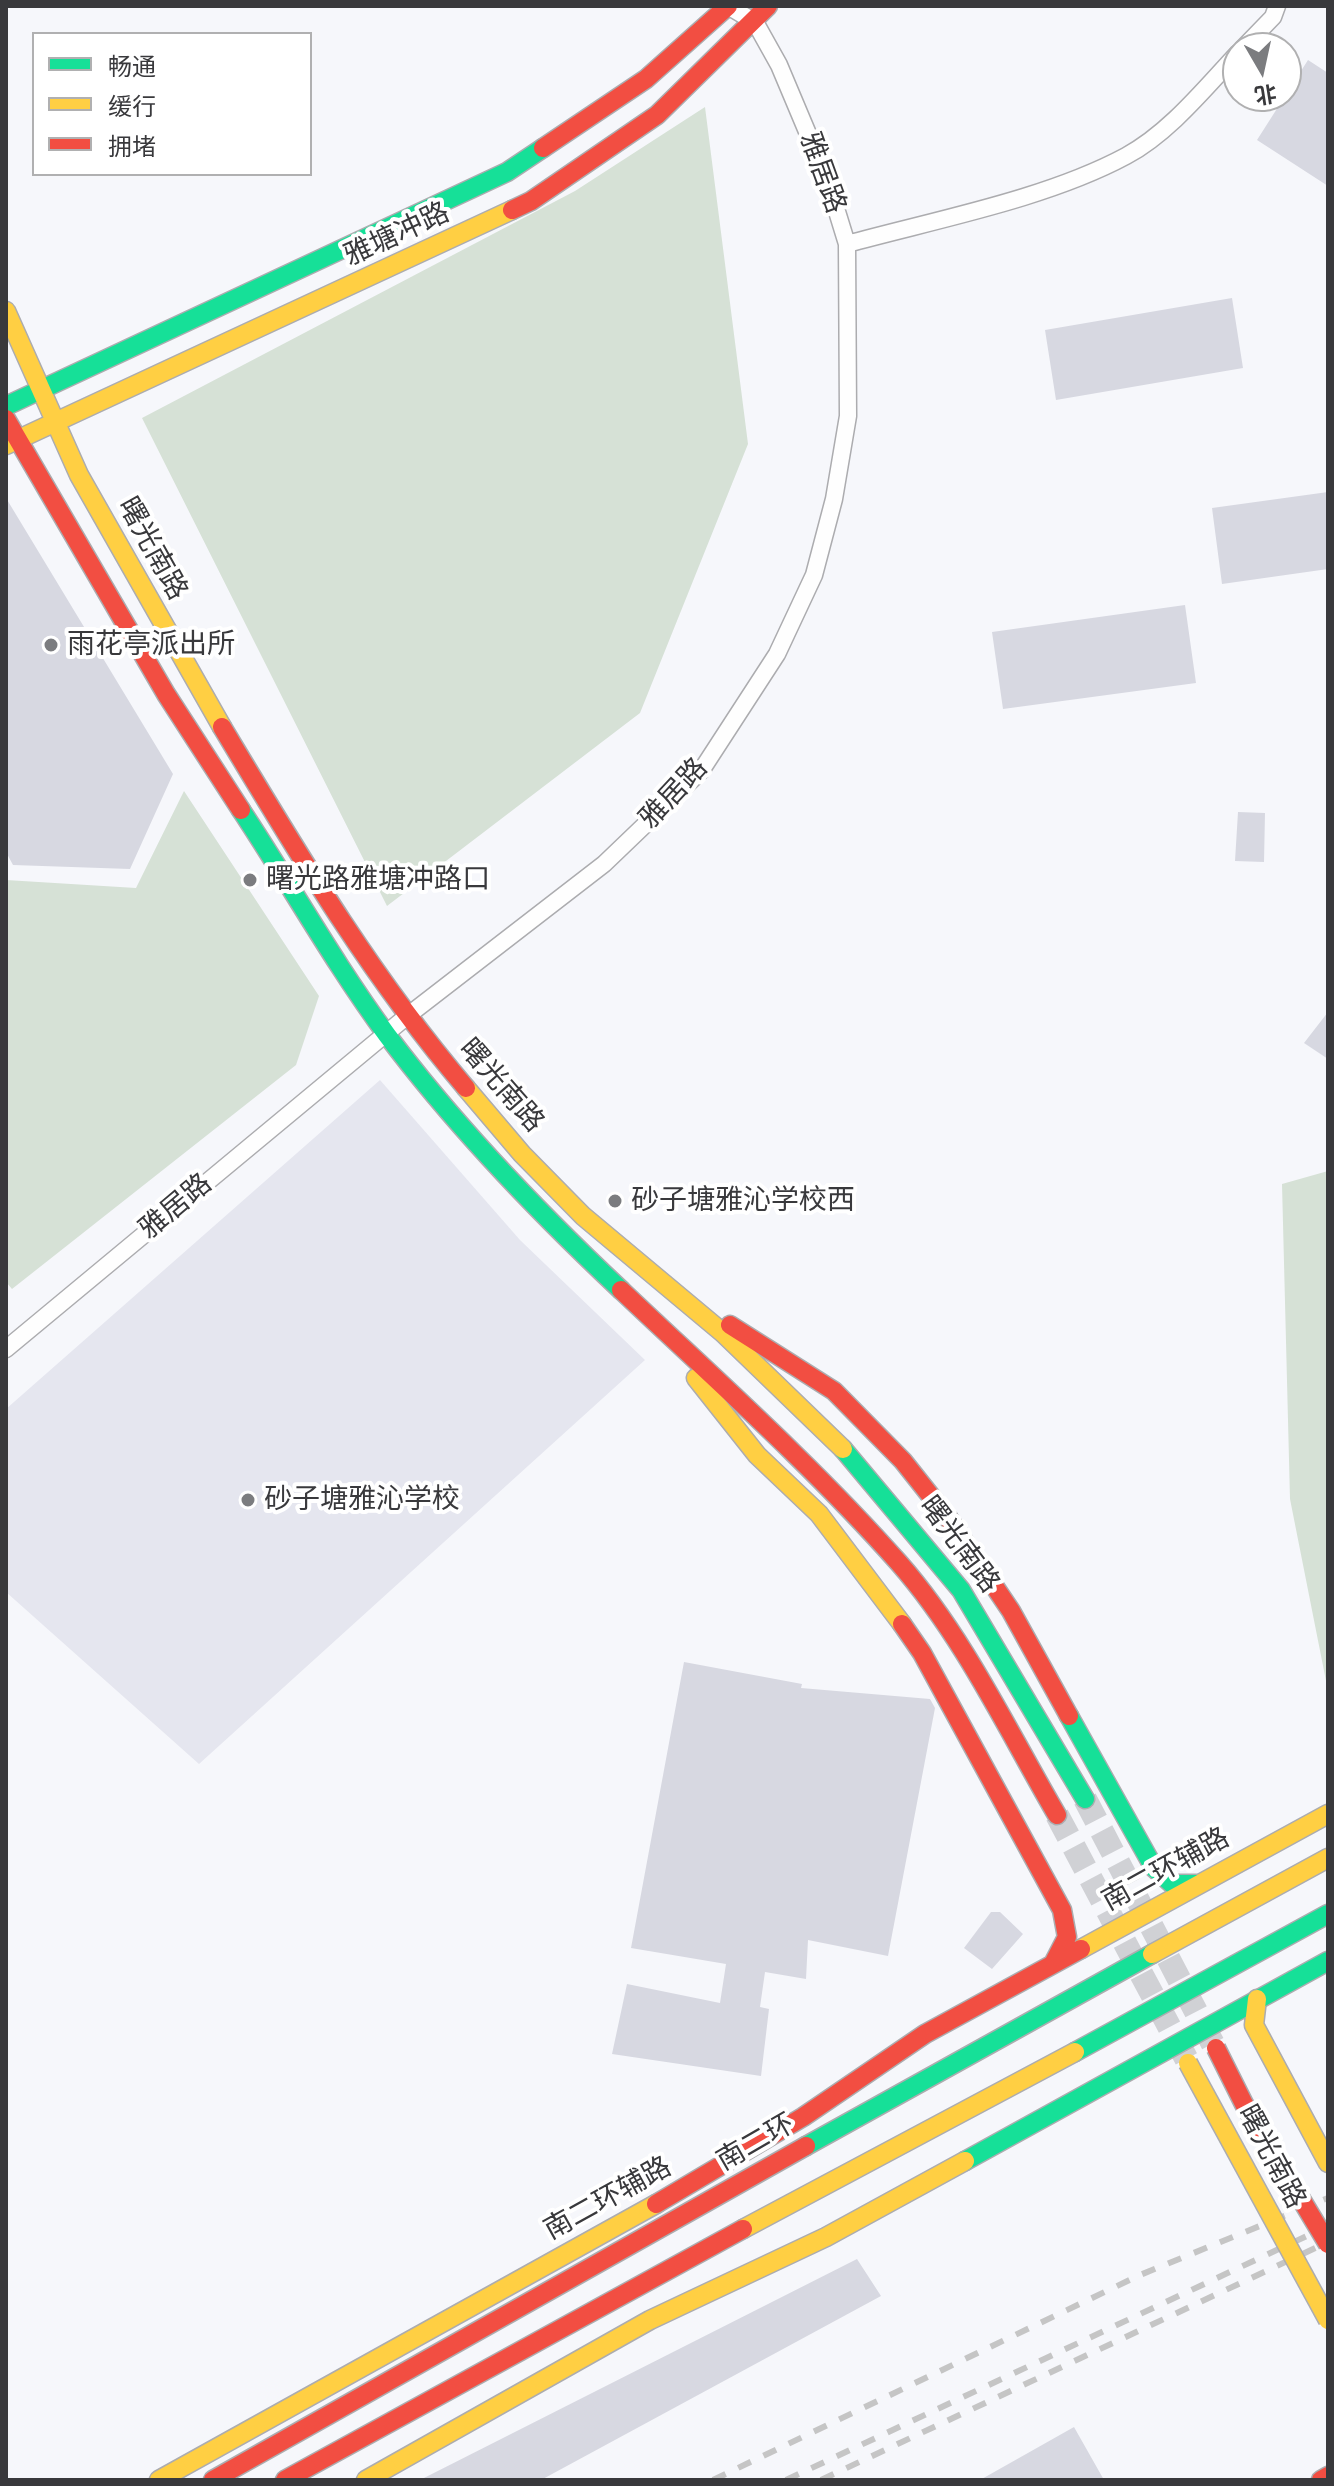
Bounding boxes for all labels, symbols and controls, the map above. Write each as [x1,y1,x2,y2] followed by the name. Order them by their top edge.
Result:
[32,32,312,176] legend
[1222,32,1302,112] north arrow
[108,53,156,81] text: 畅通
[1253,79,1279,109] text: 北
[108,93,156,121] text: 缓行
[792,128,852,218] street label: 雅居路
[108,133,156,161] text: 拥堵
[339,196,455,274] street label: 雅塘冲路
[110,492,194,606] street label: 曙光南路
[67,628,235,662] place label: 雨花亭派出所
[42,636,60,654] marker: 雨花亭派出所
[633,752,715,836] street label: 雅居路
[266,863,490,897] place label: 曙光路雅塘冲路口
[241,871,259,889] marker: 曙光路雅塘冲路口
[452,1033,550,1139] street label: 曙光南路
[133,1167,219,1247] street label: 雅居路
[631,1184,855,1218] place label: 砂子塘雅沁学校西
[606,1192,624,1210] marker: 砂子塘雅沁学校西
[264,1483,460,1517] place label: 砂子塘雅沁学校
[912,1490,1006,1600] street label: 曙光南路
[239,1491,257,1509] marker: 砂子塘雅沁学校
[1097,1821,1235,1919] street label: 南二环辅路
[1230,2100,1312,2214] street label: 曙光南路
[711,2107,801,2179] street label: 南二环
[539,2150,677,2248] street label: 南二环辅路

